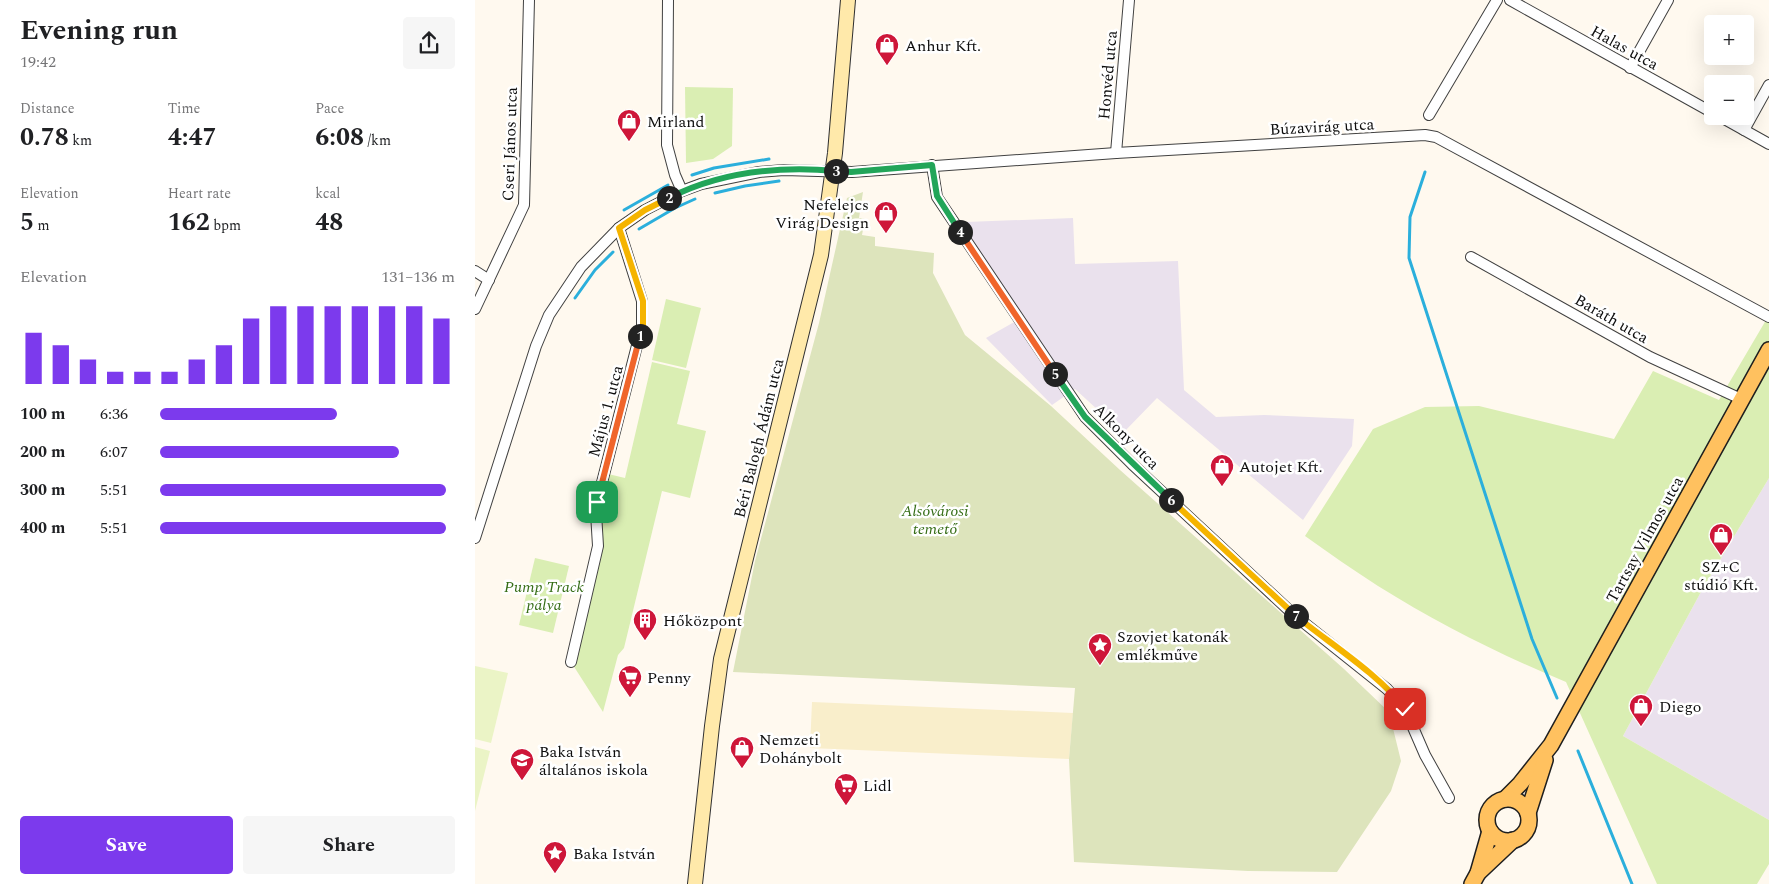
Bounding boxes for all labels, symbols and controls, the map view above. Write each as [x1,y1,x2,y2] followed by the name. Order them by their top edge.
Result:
[20,9,178,52] text: Evening run
[1704,15,1754,125] map controls
[1704,15,1754,65] button: +
[403,17,455,69] button: share
[1586,19,1663,76] street label: Halas utca
[1092,29,1124,121] street label: Honvéd utca
[874,32,900,66] shop icon: Anhur Kft.
[905,34,981,58] place label: Anhur Kft.
[20,50,56,74] text: 19:42
[1704,75,1754,125] button: −
[496,86,524,202] street label: Cseri János utca
[20,98,75,119] text: Distance
[168,98,200,119] text: Time
[315,98,344,119] text: Pace
[616,108,642,142] shop icon: Mirland
[647,110,705,134] place label: Mirland
[1269,112,1375,142] street label: Búzavirág utca
[20,119,69,157] text: 0.78
[168,119,216,157] text: 4:47
[315,119,364,157] text: 6:08
[69,130,92,151] text: km
[364,130,391,151] text: /km
[823,158,849,184] pin: 3
[833,161,840,182] text: 3
[20,183,79,204] text: Elevation
[168,183,231,204] text: Heart rate
[315,183,340,204] text: kcal
[657,186,681,210] pin: 2
[666,188,673,209] text: 2
[775,193,869,235] place label: Nefelejcs Virág Design
[873,200,899,234] shop icon: Nefelejcs Virág Design
[20,204,34,242] text: 5
[168,204,210,242] text: 162
[315,204,343,242] text: 48
[34,215,50,236] text: m
[210,215,241,236] text: bpm
[947,220,973,244] pin: 4
[957,222,964,243] text: 4
[20,265,87,289] text: Elevation
[381,265,455,289] text: 131–136 m
[1570,288,1653,350] street label: Baráth utca
[627,324,653,348] pin: 1
[637,326,644,347] text: 1
[728,356,790,521] street label: Béri Balogh Ádám utca
[582,362,630,460] street label: Május 1. utca
[1043,362,1067,386] pin: 5
[1052,364,1059,385] text: 5
[1088,398,1165,475] street label: Alkony utca
[20,402,65,426] text: 100 m
[100,402,128,426] text: 6:36
[20,440,65,464] text: 200 m
[100,440,128,464] text: 6:07
[1209,453,1235,487] shop icon: Autojet Kft.
[1239,455,1323,479] place label: Autojet Kft.
[1600,472,1690,607] street label: Tartsay Vilmos utca
[20,478,65,502] text: 300 m
[100,478,128,502] text: 5:51
[576,481,618,523] pin
[583,488,611,516] icon: arrive
[1159,488,1183,512] pin: 6
[1168,490,1175,511] text: 6
[900,499,969,541] park label: Alsóvárosi temető
[20,516,65,540] text: 400 m
[100,516,128,540] text: 5:51
[1708,522,1734,556] shop icon: SZ+C stúdió Kft.
[1684,555,1758,597] place label: SZ+C stúdió Kft.
[504,575,584,617] park label: Pump Track pálya
[1283,604,1309,628] pin: 7
[1293,606,1300,627] text: 7
[632,607,658,641] building icon: Hőközpont
[663,609,743,633] place label: Hőközpont
[1117,625,1229,667] place label: Szovjet katonák emlékműve
[1087,632,1113,666] place icon: Szovjet katonák emlékműve
[617,664,643,698] supermarket icon: Penny
[647,666,692,690] place label: Penny
[1384,688,1426,730] pin
[1628,693,1654,727] shop icon: Diego
[1391,695,1419,723] icon: check
[1659,695,1701,719] place label: Diego
[759,728,842,770] place label: Nemzeti Dohánybolt
[729,735,755,769] shop icon: Nemzeti Dohánybolt
[539,740,648,782] place label: Baka István általános iskola
[509,747,535,781] school or university icon: Baka István általános iskola
[833,772,859,806] supermarket icon: Lidl
[863,774,892,798] place label: Lidl
[20,816,233,874] button: Save
[243,816,455,874] button: Share
[542,840,568,874] place icon: Baka István
[573,842,655,866] place label: Baka István

